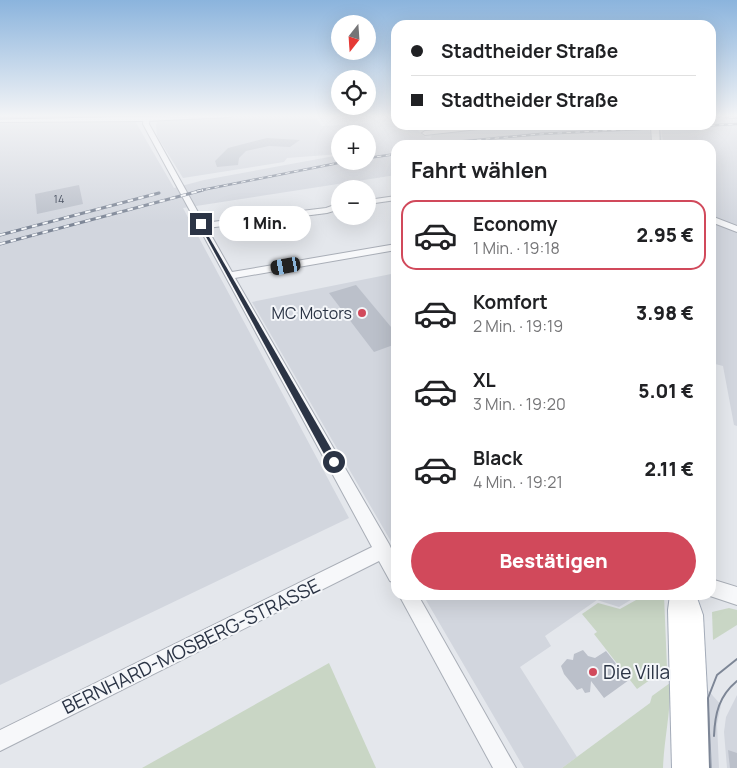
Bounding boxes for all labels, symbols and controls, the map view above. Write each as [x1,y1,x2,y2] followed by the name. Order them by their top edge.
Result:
[331,15,376,60] north arrow
[331,15,376,225] map controls
[441,38,618,64] text: Stadtheider Straße
[331,70,376,115] button: locate
[441,87,618,113] text: Stadtheider Straße
[331,125,376,170] button: +
[411,155,548,185] text: Fahrt wählen
[331,180,376,225] button: −
[54,191,64,206] house number: 14
[218,206,311,242] callout: 1 Min.
[473,211,557,237] text: Economy
[243,212,287,234] text: 1 Min.
[190,213,212,235] route end
[413,213,458,258] icon: car
[636,222,694,248] text: 2.95 €
[473,237,560,259] text: 1 Min. · 19:18
[269,256,302,276] car
[473,289,548,315] text: Komfort
[413,291,458,336] icon: car
[636,300,694,326] text: 3.98 €
[272,302,352,324] place label: MC Motors
[356,307,368,319] marker: MC Motors
[473,315,563,337] text: 2 Min. · 19:19
[473,367,496,393] text: XL
[413,369,458,414] icon: car
[638,378,694,404] text: 5.01 €
[473,393,566,415] text: 3 Min. · 19:20
[473,445,522,471] text: Black
[413,447,458,492] icon: car
[323,451,345,473] route start
[644,456,694,482] text: 2.11 €
[473,471,563,493] text: 4 Min. · 19:21
[411,532,696,590] button: Bestätigen
[58,572,324,720] street label: BERNHARD-MOSBERG-STRASSE
[603,659,670,685] place label: Die Villa
[587,666,599,678] marker: Die Villa

